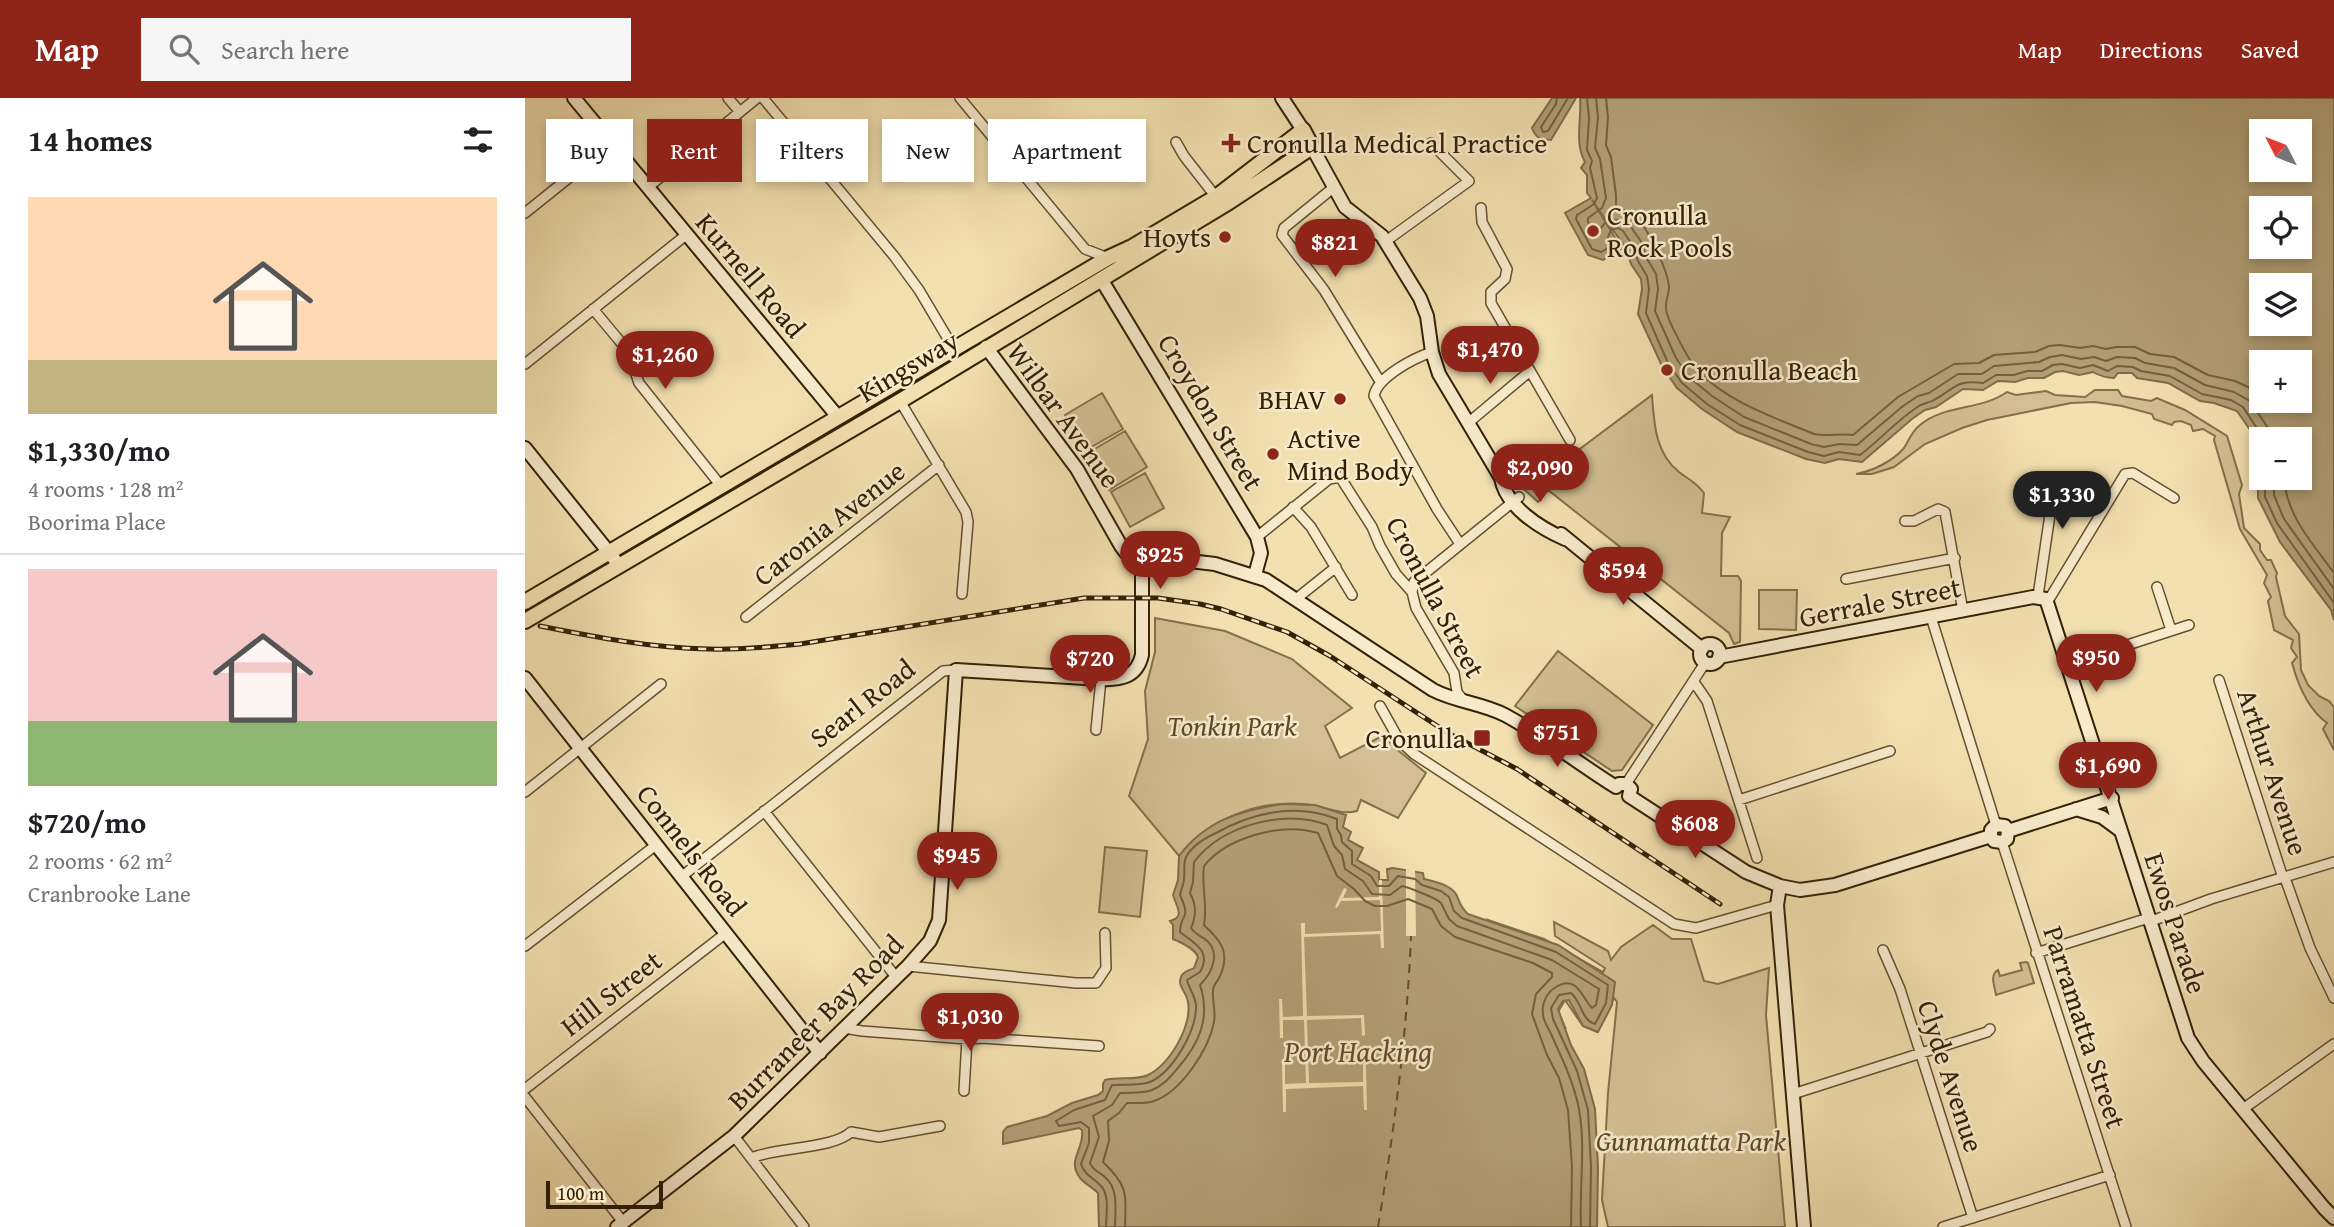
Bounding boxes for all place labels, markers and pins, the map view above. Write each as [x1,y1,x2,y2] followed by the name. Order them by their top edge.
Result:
[1247,122,1547,163] place label: Cronulla Medical Practice
[1221,133,1241,153] marker: Cronulla Medical Practice
[1607,194,1732,267] place label: Cronulla Rock Pools
[1143,216,1211,257] place label: Hoyts
[1294,220,1376,279] pin: $821
[1585,223,1601,239] marker: Cronulla Rock Pools
[1217,229,1233,245] marker: Hoyts
[1433,327,1547,386] pin: $1,470
[608,331,722,391] pin: $1,260
[1681,349,1858,390] place label: Cronulla Beach
[1659,362,1675,378] marker: Cronulla Beach
[1258,378,1326,419] place label: BHAV
[1332,391,1348,407] marker: BHAV
[1287,417,1414,490] place label: Active Mind Body
[1483,444,1597,504] pin: $2,090
[1265,446,1281,462] marker: Active Mind Body
[2005,472,2119,531] pin: $1,330
[1119,532,1201,591] pin: $925
[1582,547,1664,607] pin: $594
[2055,634,2137,694] pin: $950
[1049,636,1131,695] pin: $720
[1516,710,1598,769] pin: $751
[1366,717,1467,758] place label: Cronulla
[1472,728,1492,748] marker: Cronulla
[2051,742,2165,802] pin: $1,690
[1654,800,1736,860] pin: $608
[916,832,998,892] pin: $945
[913,993,1027,1053] pin: $1,030

